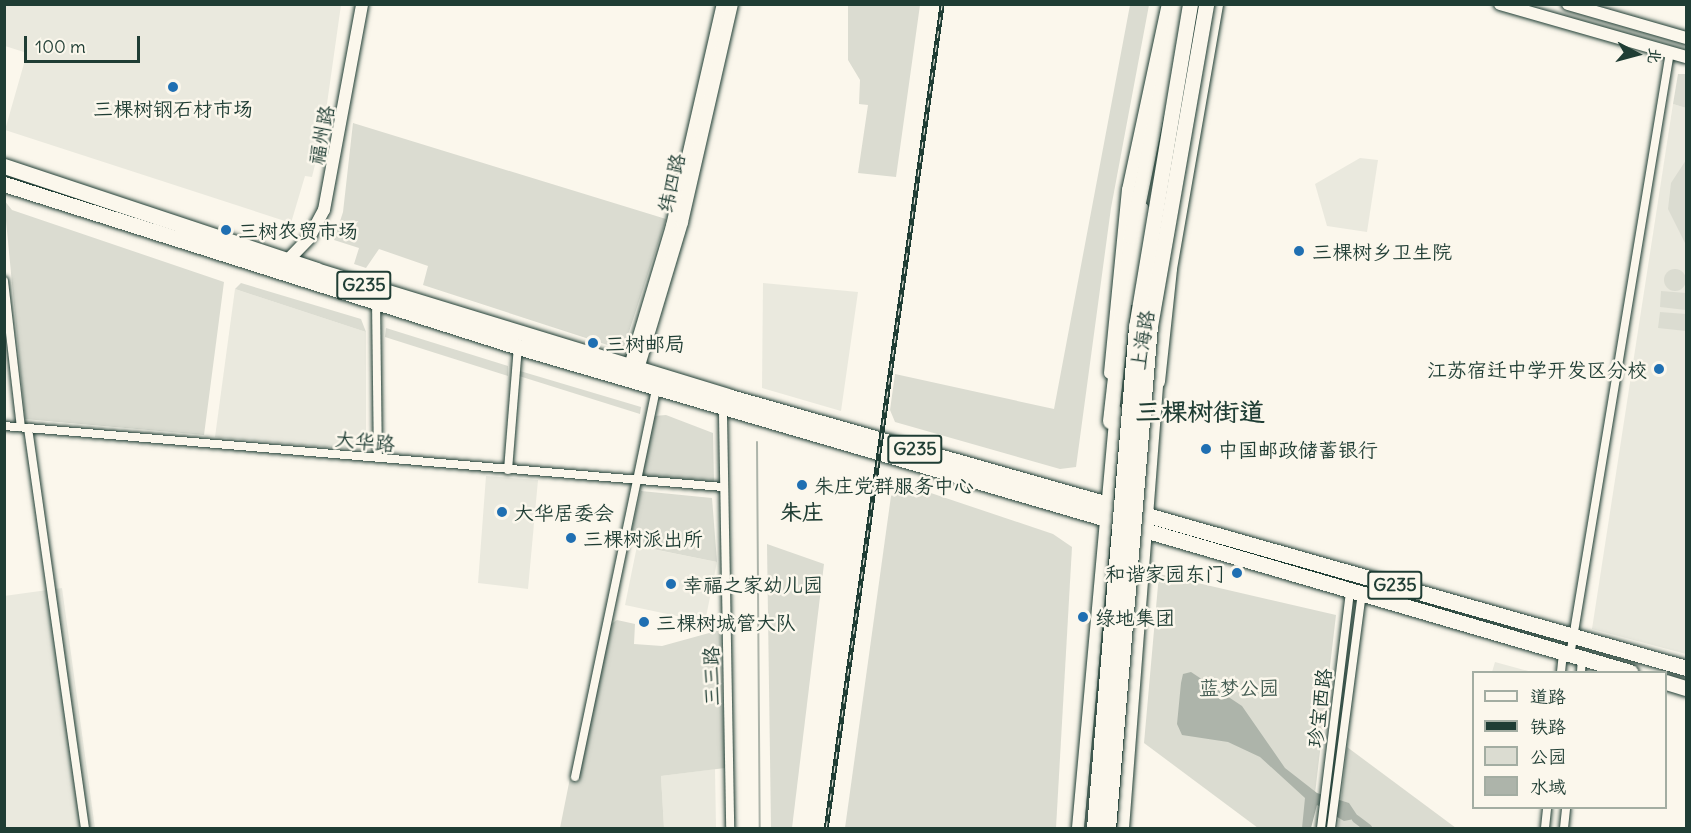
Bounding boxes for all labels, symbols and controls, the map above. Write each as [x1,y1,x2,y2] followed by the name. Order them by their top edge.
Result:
[27,24,142,62] scale bar
[1607,24,1667,84] north arrow
[35,35,86,58] text: 100 m
[1644,47,1666,65] text: 北
[166,80,180,94] marker: 三棵树钢石材市场
[93,96,253,120] place label: 三棵树钢石材市场
[303,103,339,167] street label: 福州路
[653,151,689,215] street label: 纬四路
[238,218,358,242] place label: 三树农贸市场
[219,223,233,237] marker: 三树农贸市场
[1312,239,1452,263] place label: 三棵树乡卫生院
[1290,242,1308,260] marker: 三棵树乡卫生院
[336,270,392,300] road number: G235
[1125,308,1159,372] street label: 上海路
[605,331,685,355] place label: 三树邮局
[586,336,600,350] marker: 三树邮局
[1427,357,1647,381] place label: 江苏宿迁中学开发区分校
[1652,362,1666,376] marker: 江苏宿迁中学开发区分校
[1135,396,1265,428] district label: 三棵树街道
[334,426,396,456] street label: 大华路
[886,434,944,464] road number: G235
[1218,437,1378,461] place label: 中国邮政储蓄银行
[1199,442,1213,456] marker: 中国邮政储蓄银行
[814,473,974,497] place label: 朱庄党群服务中心
[795,478,809,492] marker: 朱庄党群服务中心
[514,500,614,524] place label: 大华居委会
[780,500,824,526] district label: 朱庄
[495,505,509,519] marker: 大华居委会
[583,526,703,550] place label: 三棵树派出所
[564,531,578,545] marker: 三棵树派出所
[1105,561,1225,585] place label: 和谐家园东门
[1230,566,1244,580] marker: 和谐家园东门
[1366,570,1424,600] road number: G235
[683,572,823,596] place label: 幸福之家幼儿园
[664,577,678,591] marker: 幸福之家幼儿园
[1095,605,1175,629] place label: 绿地集团
[656,610,796,634] place label: 三棵树城管大队
[1076,610,1090,624] marker: 绿地集团
[637,615,651,629] marker: 三棵树城管大队
[698,646,724,706] street label: 三三路
[1302,667,1336,749] street label: 珍宝西路
[1472,671,1667,809] legend
[1199,675,1279,699] park label: 蓝梦公园
[1530,685,1566,708] text: 道路
[1530,715,1566,738] text: 铁路
[1530,745,1566,768] text: 公园
[1530,775,1566,798] text: 水域

